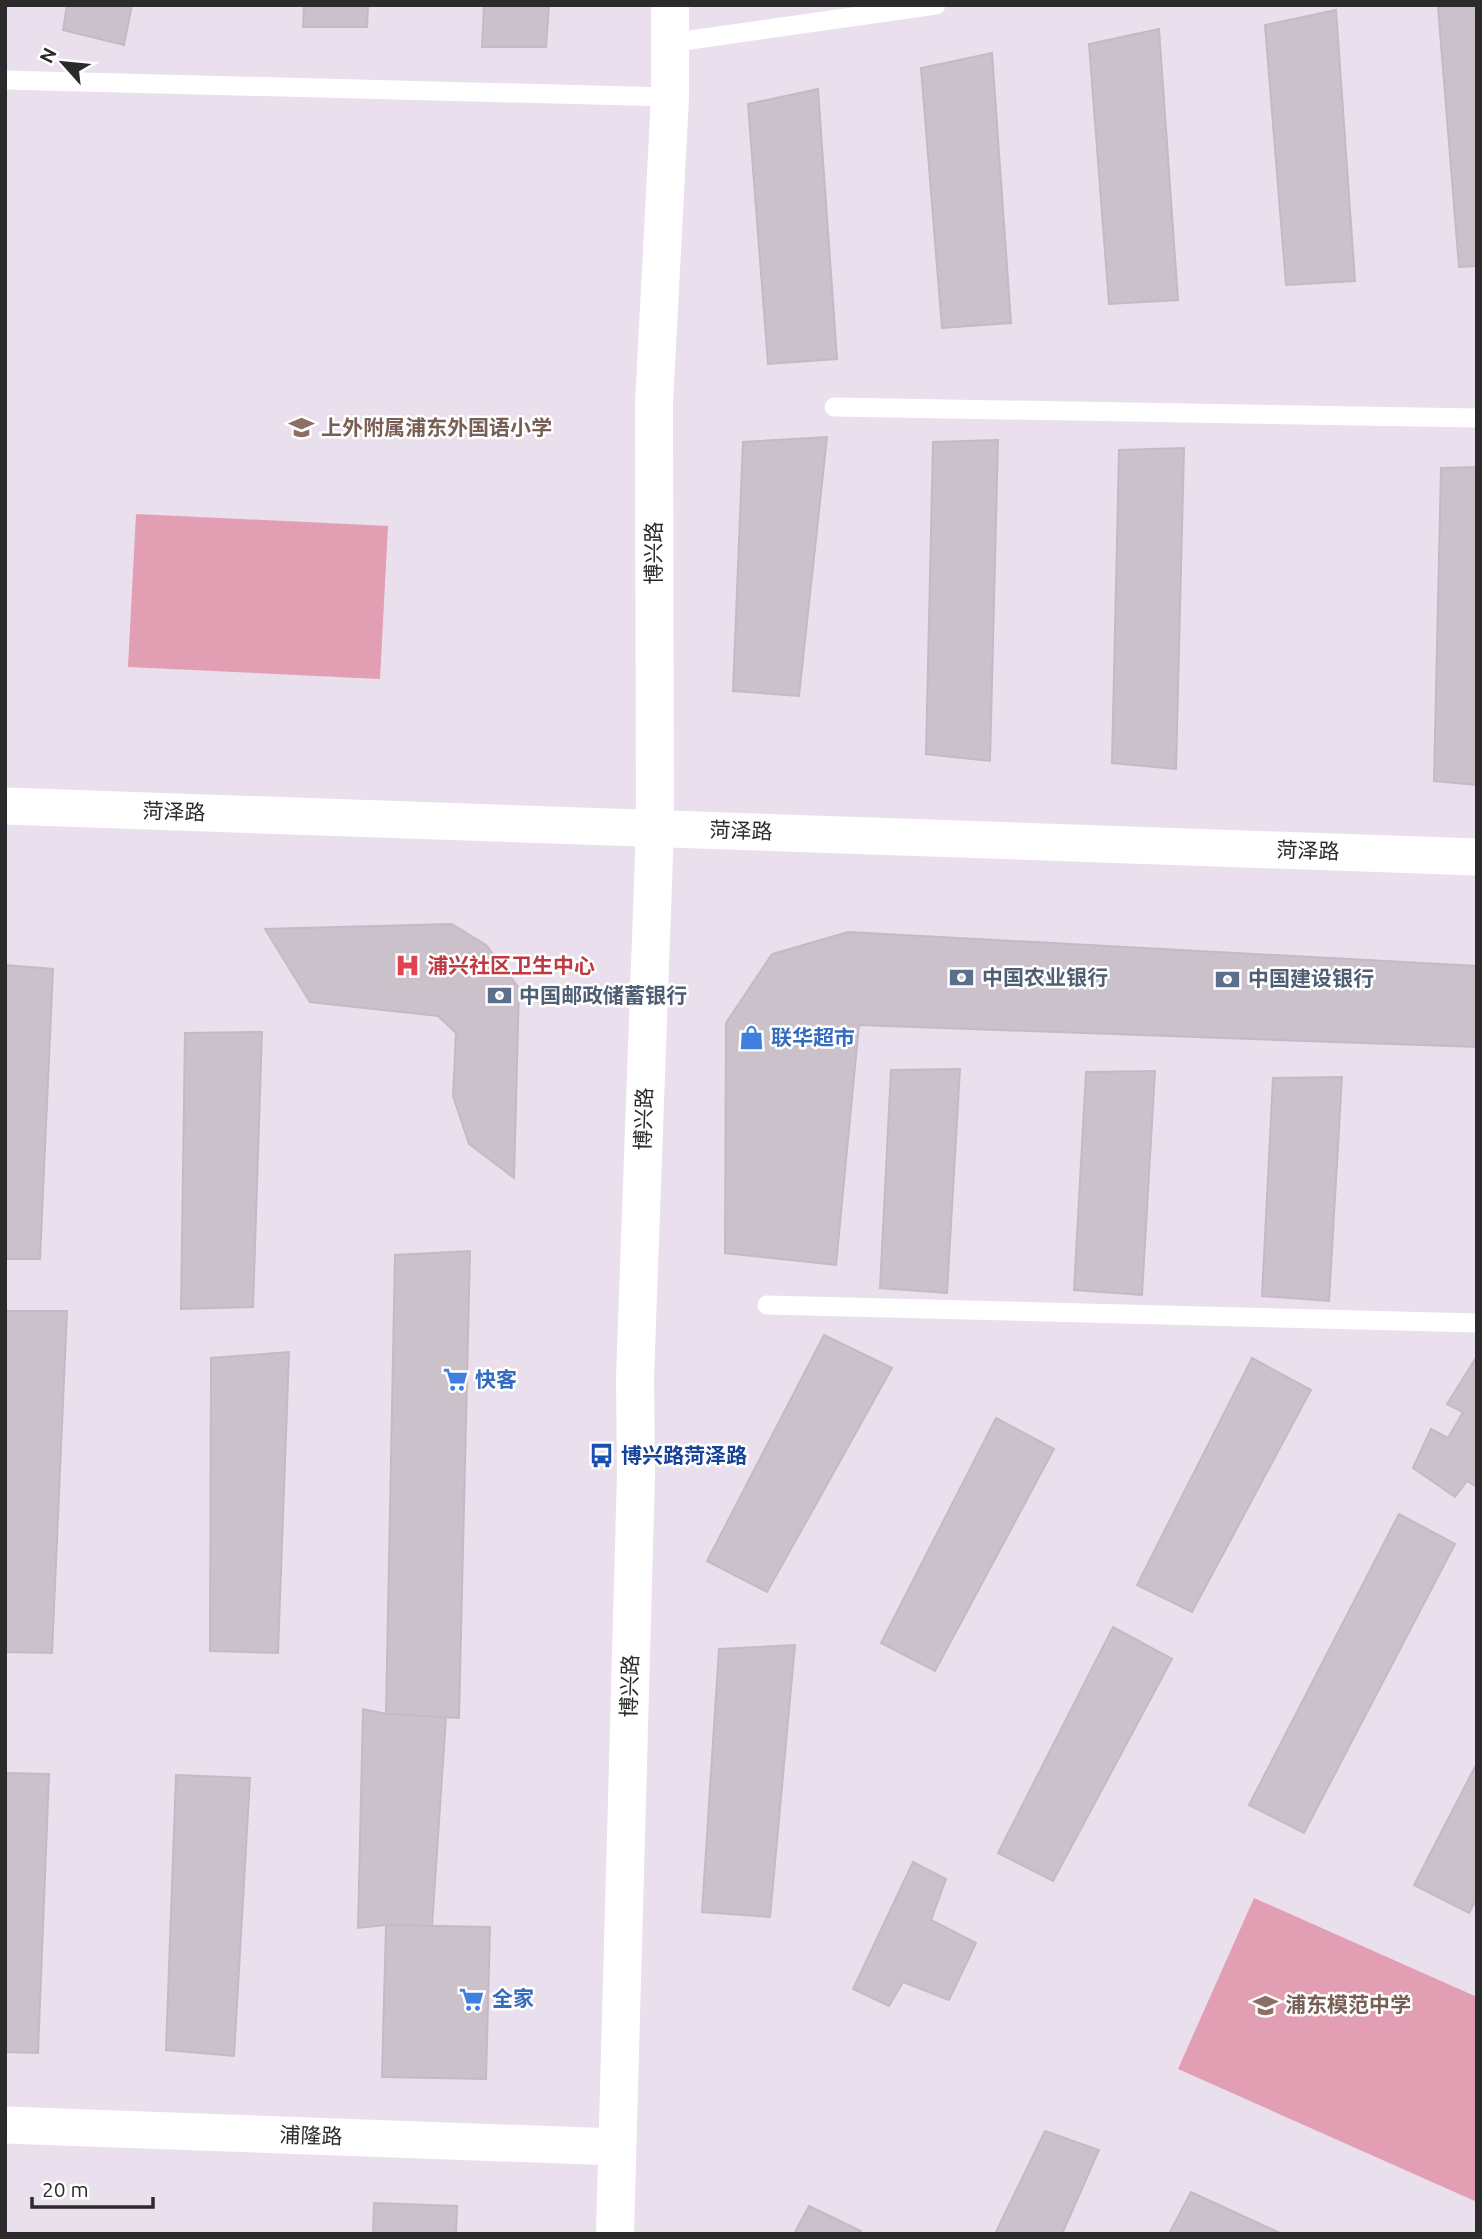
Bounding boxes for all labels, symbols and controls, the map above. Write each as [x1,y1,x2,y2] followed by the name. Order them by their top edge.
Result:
[28,28,98,98] north arrow
[35,44,61,67] text: N
[287,414,315,442] school or university icon: 上外附属浦东外国语小学
[321,415,552,439] place label: 上外附属浦东外国语小学
[641,522,665,585] street label: 博兴路
[142,798,206,824] street label: 菏泽路
[709,817,773,843] street label: 菏泽路
[1276,837,1340,863] street label: 菏泽路
[393,952,421,980] hospital icon: 浦兴社区卫生中心
[427,953,595,977] place label: 浦兴社区卫生中心
[948,964,976,992] bank icon: 中国农业银行
[982,965,1108,989] place label: 中国农业银行
[1214,965,1242,993] bank icon: 中国建设银行
[1248,966,1374,990] place label: 中国建设银行
[485,982,513,1010] bank icon: 中国邮政储蓄银行
[519,983,687,1007] place label: 中国邮政储蓄银行
[737,1024,765,1052] shop icon: 联华超市
[771,1025,855,1049] place label: 联华超市
[630,1087,656,1151] street label: 博兴路
[441,1366,469,1394] supermarket icon: 快客
[475,1367,517,1391] place label: 快客
[587,1442,615,1470] bus stop icon: 博兴路菏泽路
[621,1443,747,1467] place label: 博兴路菏泽路
[616,1654,642,1718] street label: 博兴路
[458,1985,486,2013] supermarket icon: 全家
[492,1986,534,2010] place label: 全家
[1251,1991,1279,2019] school or university icon: 浦东模范中学
[1285,1992,1411,2016] place label: 浦东模范中学
[279,2122,343,2148] street label: 浦隆路
[32,2166,152,2210] scale bar
[42,2177,89,2201] text: 20 m

